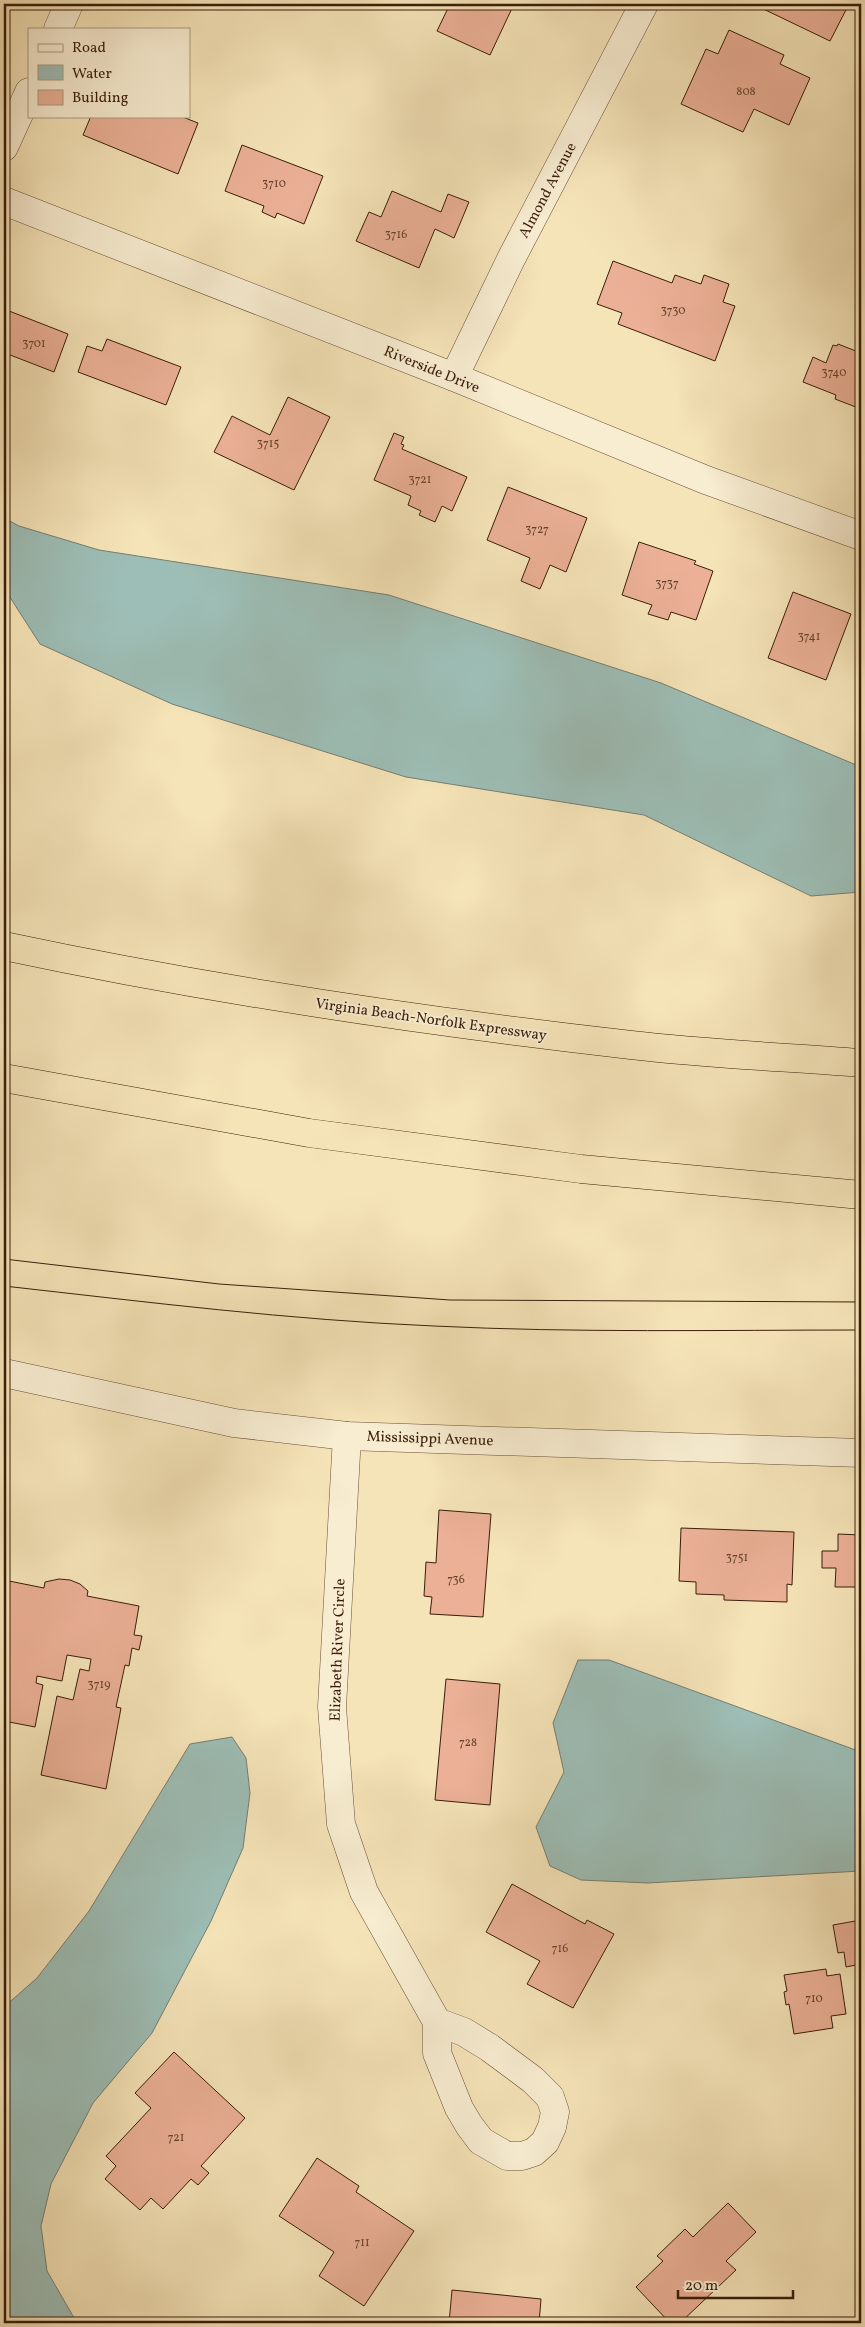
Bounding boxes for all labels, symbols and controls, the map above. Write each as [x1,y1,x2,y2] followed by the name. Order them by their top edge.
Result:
[28,28,190,118] legend
[72,38,106,59] text: Road
[72,64,112,85] text: Water
[736,84,756,100] house number: 808
[72,88,129,109] text: Building
[514,139,582,242] street label: Almond Avenue
[262,176,286,192] house number: 3710
[385,227,407,243] house number: 3716
[661,303,685,319] house number: 3730
[22,336,46,352] house number: 3701
[380,342,483,399] street label: Riverside Drive
[822,365,846,381] house number: 3740
[257,436,279,452] house number: 3715
[409,472,431,488] house number: 3721
[525,522,549,538] house number: 3727
[655,576,679,592] house number: 3737
[798,629,820,645] house number: 3741
[314,994,548,1047] street label: Virginia Beach-Norfolk Expressway
[366,1427,494,1452] street label: Mississippi Avenue
[726,1550,748,1566] house number: 3751
[447,1572,465,1588] house number: 736
[326,1578,351,1722] street label: Elizabeth River Circle
[88,1677,110,1693] house number: 3719
[459,1735,477,1751] house number: 728
[552,1941,568,1957] house number: 716
[805,1991,823,2007] house number: 710
[168,2130,184,2146] house number: 721
[354,2235,370,2251] house number: 711
[678,2267,792,2299] scale bar
[685,2276,718,2297] text: 20 m

